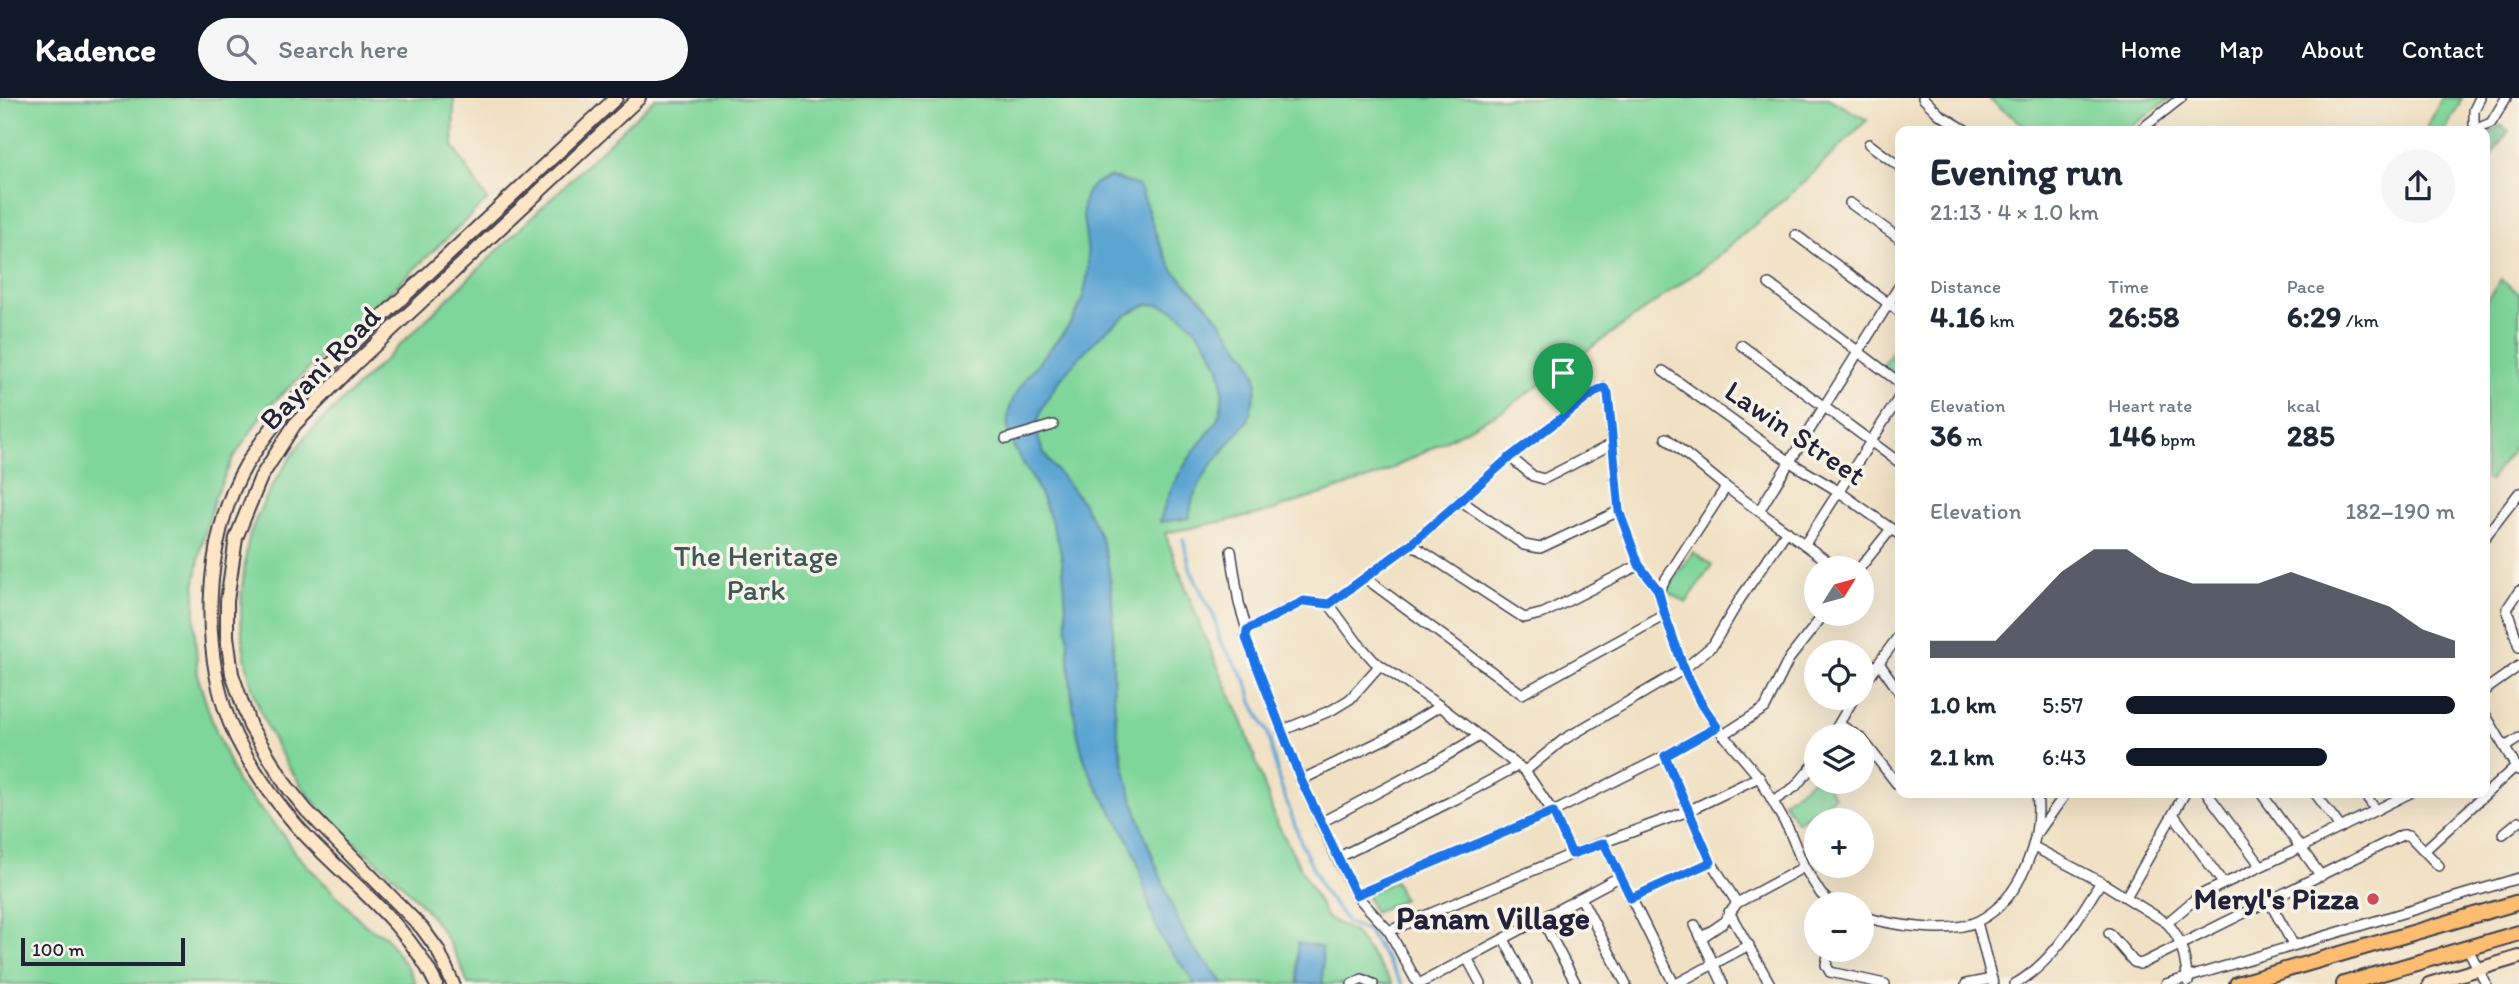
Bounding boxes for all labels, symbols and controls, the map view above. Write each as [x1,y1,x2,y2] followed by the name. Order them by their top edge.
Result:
[198,18,688,81] search box
[35,30,156,69] text: Kadence
[222,30,260,68] icon: search
[278,33,409,65] text: Search here
[2121,35,2181,64] text: Home
[2219,35,2263,64] text: Map
[2301,35,2364,64] text: About
[2402,35,2484,64] text: Contact
[1930,149,2123,195] text: Evening run
[2381,149,2455,223] button: share
[1930,198,2099,226] text: 21:13 · 4 × 1.0 km
[1930,275,2001,298] text: Distance
[2108,275,2149,298] text: Time
[2287,275,2325,298] text: Pace
[251,298,388,437] street label: Bayani Road
[1930,298,1985,335] text: 4.16
[2108,298,2180,335] text: 26:58
[2287,298,2341,335] text: 6:29
[1985,309,2015,332] text: km
[2341,309,2379,332] text: /km
[1533,343,1593,415] pin
[1544,354,1582,392] icon: arrive
[1718,372,1873,493] street label: Lawin Street
[1930,394,2006,417] text: Elevation
[2108,394,2192,417] text: Heart rate
[2287,394,2320,417] text: kcal
[1930,417,1962,454] text: 36
[2108,417,2156,454] text: 146
[2287,417,2335,454] text: 285
[1962,428,1983,451] text: m
[2156,428,2196,451] text: bpm
[1930,497,2021,525] text: Elevation
[2345,497,2455,525] text: 182–190 m
[674,537,838,608] park label: The Heritage Park
[1804,556,1874,626] north arrow
[1804,556,1874,962] map controls
[1804,640,1874,710] button: locate
[1930,691,1996,719] text: 1.0 km
[2042,691,2083,719] text: 5:57
[1804,724,1874,794] button: layers
[1930,743,1994,771] text: 2.1 km
[2042,743,2086,771] text: 6:43
[1804,808,1874,878] button: +
[2194,880,2359,917] place label: Meryl's Pizza
[2365,891,2381,907] marker: Meryl's Pizza
[1804,892,1874,962] button: −
[1396,899,1590,937] district label: Panam Village
[21,935,186,967] scale bar
[32,938,84,961] text: 100 m

